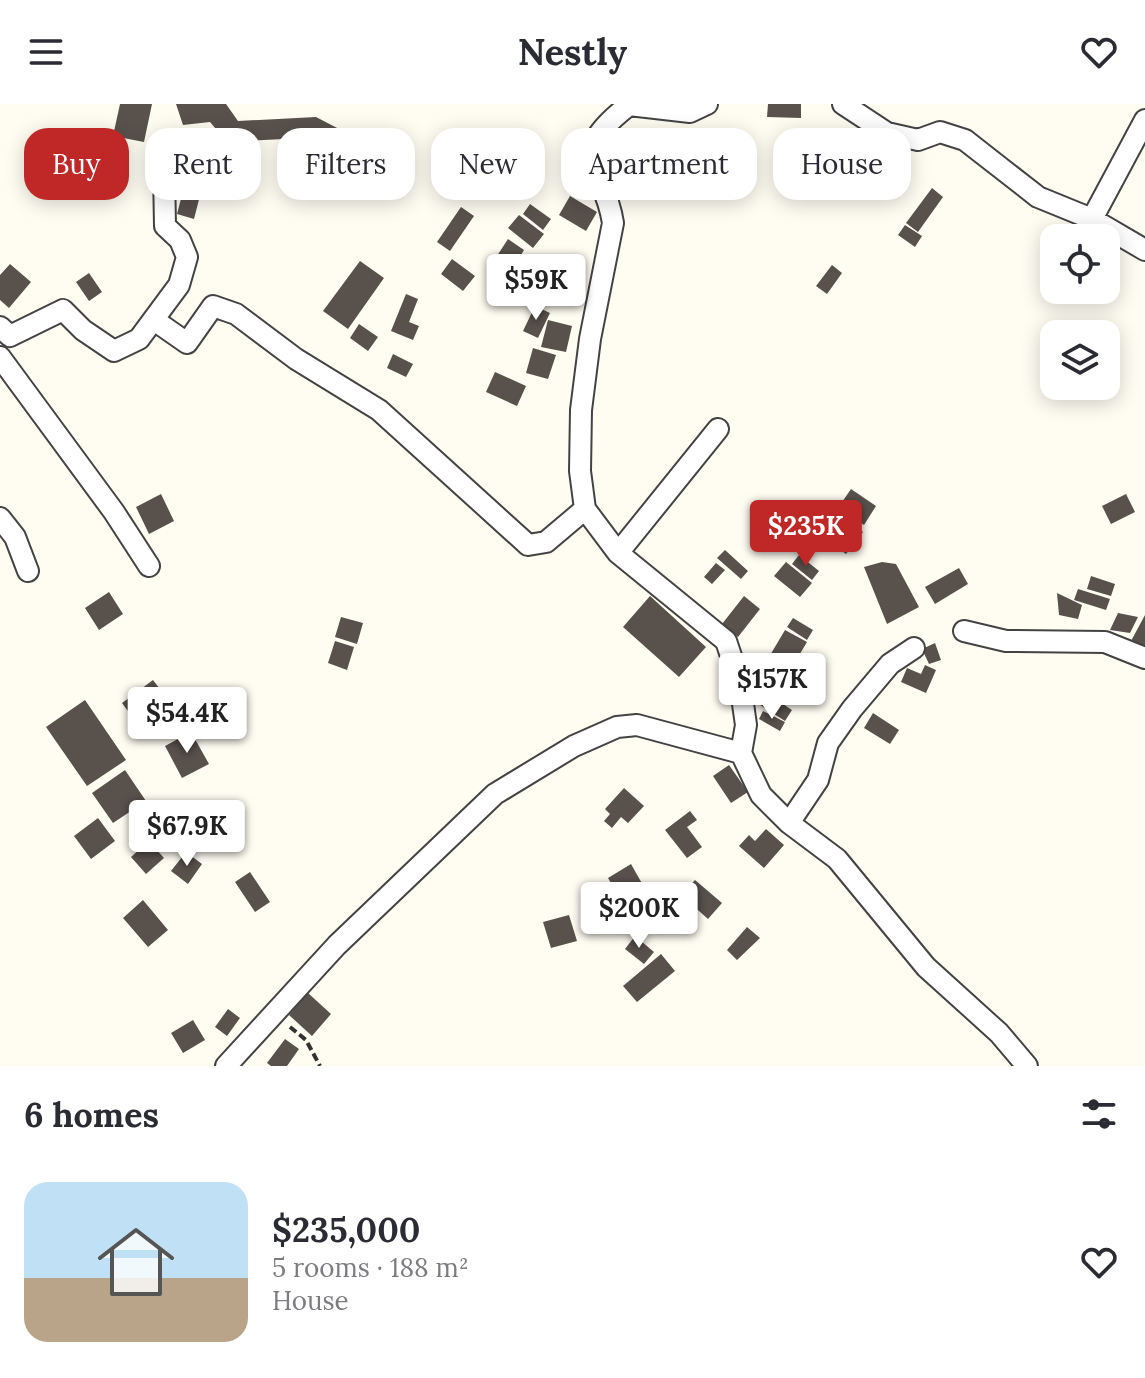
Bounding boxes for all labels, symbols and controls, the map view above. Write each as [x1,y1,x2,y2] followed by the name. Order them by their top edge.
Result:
[518,29,627,75] text: Nestly
[24,30,68,74] icon: menu
[1077,30,1121,74] icon: heart
[24,128,129,200] chip: Buy
[145,128,261,200] chip: Rent
[277,128,415,200] chip: Filters
[431,128,545,200] chip: New
[561,128,757,200] chip: Apartment
[773,128,911,200] chip: House
[1040,224,1120,400] map controls
[1040,224,1120,304] button: locate
[489,254,583,322] pin: $59K
[505,263,567,296] text: $59K
[1040,320,1120,400] button: layers
[750,500,862,568] pin: $235K
[768,509,844,542] text: $235K
[716,653,828,721] pin: $157K
[737,662,807,695] text: $157K
[122,687,252,755] pin: $54.4K
[146,696,228,729] text: $54.4K
[122,800,252,868] pin: $67.9K
[147,809,227,842] text: $67.9K
[583,882,695,950] pin: $200K
[599,891,679,924] text: $200K
[1077,1092,1121,1136] icon: filters
[24,1093,159,1136] text: 6 homes
[272,1208,420,1251] text: $235,000
[88,1214,184,1310] icon: home
[1077,1240,1121,1284] icon: heart
[272,1251,469,1284] text: 5 rooms · 188 m²
[272,1284,349,1317] text: House

